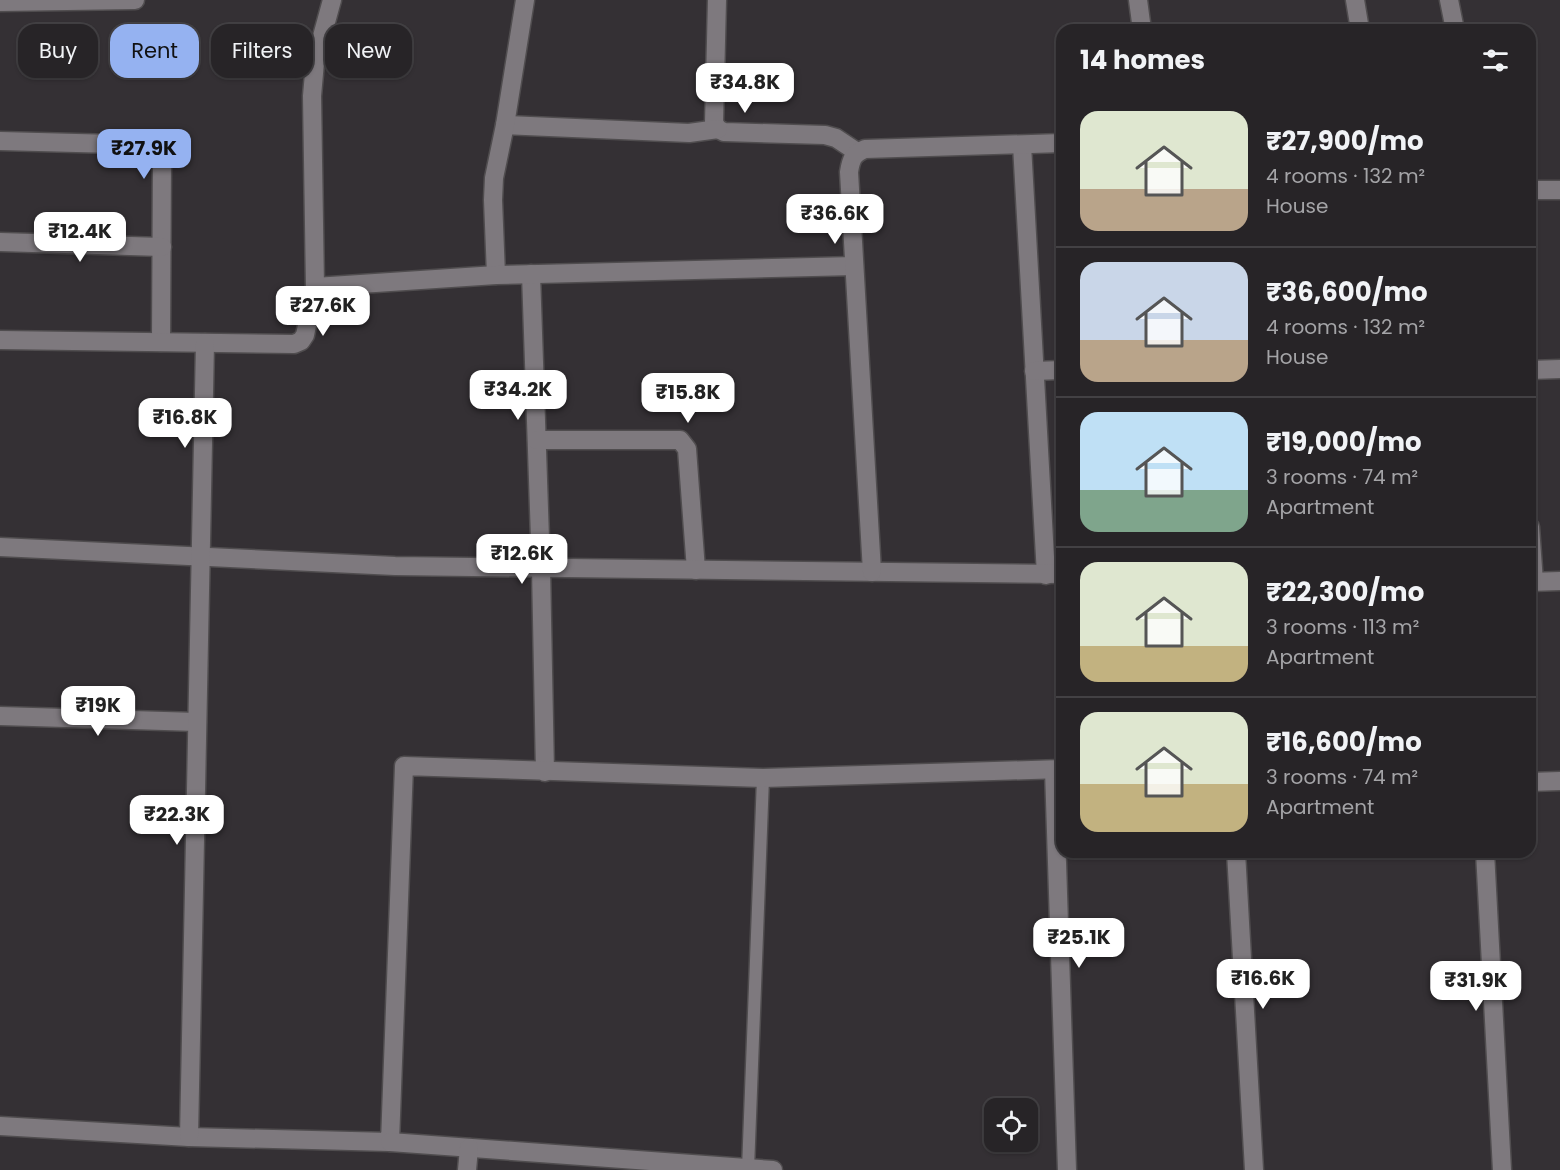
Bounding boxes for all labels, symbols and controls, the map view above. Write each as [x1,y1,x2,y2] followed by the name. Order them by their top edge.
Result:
[18,24,98,78] chip: Buy
[110,24,199,78] chip: Rent
[211,24,313,78] chip: Filters
[325,24,412,78] chip: New
[1080,42,1205,78] text: 14 homes
[1479,44,1512,77] icon: filters
[696,63,794,114] pin: ₹34.8K
[710,68,780,96] text: ₹34.8K
[1266,123,1424,159] text: ₹27,900/mo
[95,129,193,180] pin: ₹27.9K
[111,134,177,162] text: ₹27.9K
[1128,135,1200,207] icon: home
[1266,162,1425,190] text: 4 rooms · 132 m²
[1266,192,1328,220] text: House
[786,194,884,245] pin: ₹36.6K
[800,199,870,227] text: ₹36.6K
[31,212,129,263] pin: ₹12.4K
[48,217,112,245] text: ₹12.4K
[1266,274,1428,310] text: ₹36,600/mo
[274,286,372,337] pin: ₹27.6K
[1128,286,1200,358] icon: home
[290,291,356,319] text: ₹27.6K
[1266,313,1425,341] text: 4 rooms · 132 m²
[1266,343,1328,371] text: House
[469,370,567,421] pin: ₹34.2K
[639,373,737,424] pin: ₹15.8K
[484,375,552,403] text: ₹34.2K
[655,378,721,406] text: ₹15.8K
[136,398,234,449] pin: ₹16.8K
[153,403,217,431] text: ₹16.8K
[1266,424,1422,460] text: ₹19,000/mo
[1128,436,1200,508] icon: home
[1266,463,1418,491] text: 3 rooms · 74 m²
[1266,493,1374,521] text: Apartment
[473,534,571,585] pin: ₹12.6K
[490,539,554,567] text: ₹12.6K
[1266,574,1424,610] text: ₹22,300/mo
[1128,586,1200,658] icon: home
[1266,613,1419,641] text: 3 rooms · 113 m²
[1266,643,1374,671] text: Apartment
[62,686,134,737] pin: ₹19K
[75,691,121,719] text: ₹19K
[1266,724,1422,760] text: ₹16,600/mo
[1128,736,1200,808] icon: home
[1266,763,1418,791] text: 3 rooms · 74 m²
[1266,793,1374,821] text: Apartment
[128,795,226,846] pin: ₹22.3K
[144,800,210,828] text: ₹22.3K
[1030,918,1128,969] pin: ₹25.1K
[1047,923,1111,951] text: ₹25.1K
[1214,959,1312,1010] pin: ₹16.6K
[1427,961,1525,1012] pin: ₹31.9K
[1231,964,1295,992] text: ₹16.6K
[1444,966,1508,994] text: ₹31.9K
[984,1098,1038,1152] map controls
[984,1098,1038,1152] button: locate

